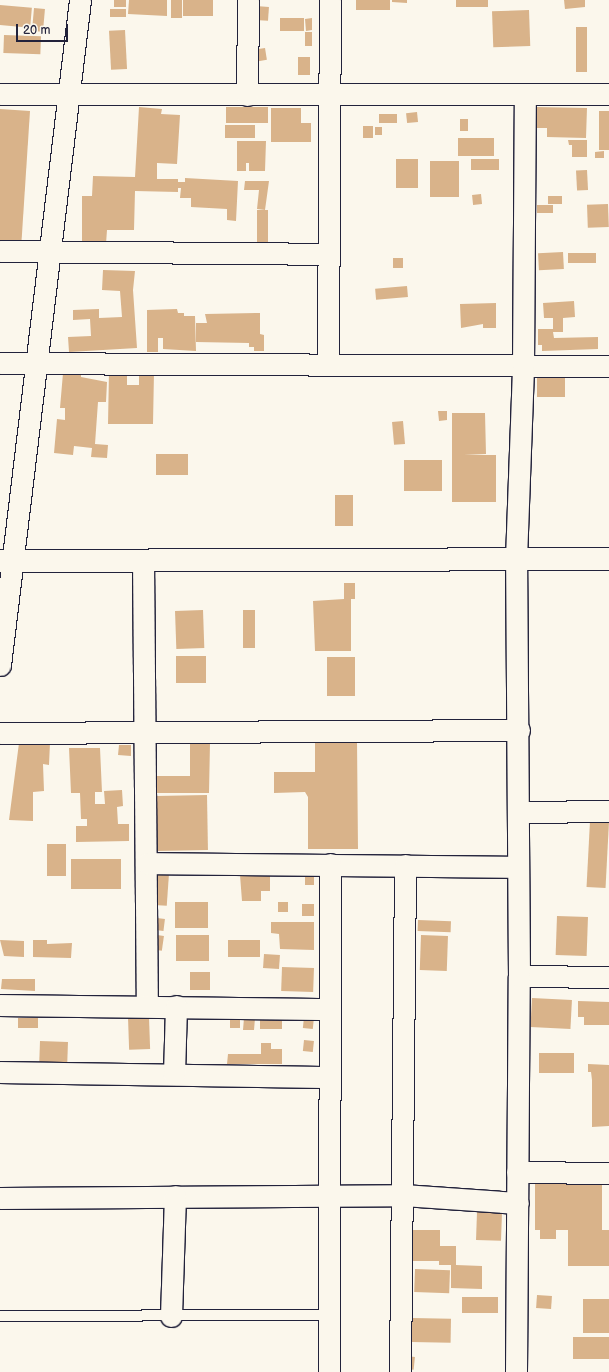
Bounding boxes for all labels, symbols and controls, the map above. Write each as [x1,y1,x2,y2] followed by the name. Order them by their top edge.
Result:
[18,16,70,42] scale bar
[23,23,50,38] text: 20 m

